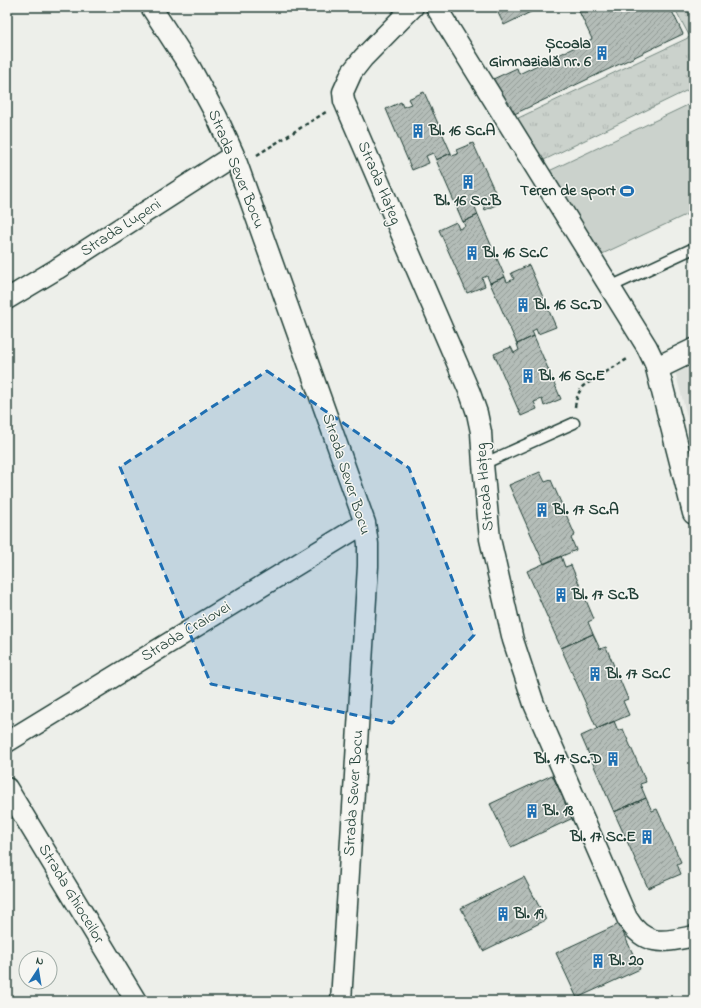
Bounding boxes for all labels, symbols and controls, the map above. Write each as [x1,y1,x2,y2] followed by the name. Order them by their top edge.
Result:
[489,32,592,74] place label: Școala Gimnazială nr. 6
[594,45,610,61] building icon: Școala Gimnazială nr. 6
[201,106,271,232] street label: Strada Sever Bocu
[428,119,496,143] place label: Bl. 16 Sc.A
[410,123,426,139] building icon: Bl. 16 Sc.A
[351,138,407,228] street label: Strada Hațeg
[460,174,476,190] building icon: Bl. 16 Sc.B
[520,179,617,203] place label: Teren de sport
[619,183,635,199] sports icon: Teren de sport
[433,189,502,213] place label: Bl. 16 Sc.B
[76,193,166,263] street label: Strada Lupeni
[482,241,549,265] place label: Bl. 16 Sc.C
[464,245,480,261] building icon: Bl. 16 Sc.C
[533,293,603,317] place label: Bl. 16 Sc.D
[515,297,531,313] building icon: Bl. 16 Sc.D
[538,364,606,388] place label: Bl. 16 Sc.E
[520,368,536,384] building icon: Bl. 16 Sc.E
[315,410,377,538] street label: Strada Sever Bocu
[469,442,501,532] street label: Strada Hațeg
[552,498,619,522] place label: Bl. 17 Sc.A
[534,502,550,518] building icon: Bl. 17 Sc.A
[571,583,639,607] place label: Bl. 17 Sc.B
[553,587,569,603] building icon: Bl. 17 Sc.B
[136,596,236,668] street label: Strada Craiovei
[605,662,671,686] place label: Bl. 17 Sc.C
[587,666,603,682] building icon: Bl. 17 Sc.C
[338,729,370,857] street label: Strada Sever Bocu
[533,747,602,771] place label: Bl. 17 Sc.D
[605,751,621,767] building icon: Bl. 17 Sc.D
[542,799,574,823] place label: Bl. 18
[524,803,540,819] building icon: Bl. 18
[569,825,636,849] place label: Bl. 17 Sc.E
[639,829,655,845] building icon: Bl. 17 Sc.E
[32,839,110,949] street label: Strada Ghioceilor
[513,902,544,926] place label: Bl. 19
[495,906,511,922] building icon: Bl. 19
[608,949,644,973] place label: Bl. 20
[18,950,58,990] north arrow
[35,953,45,970] text: N
[590,953,606,969] building icon: Bl. 20

